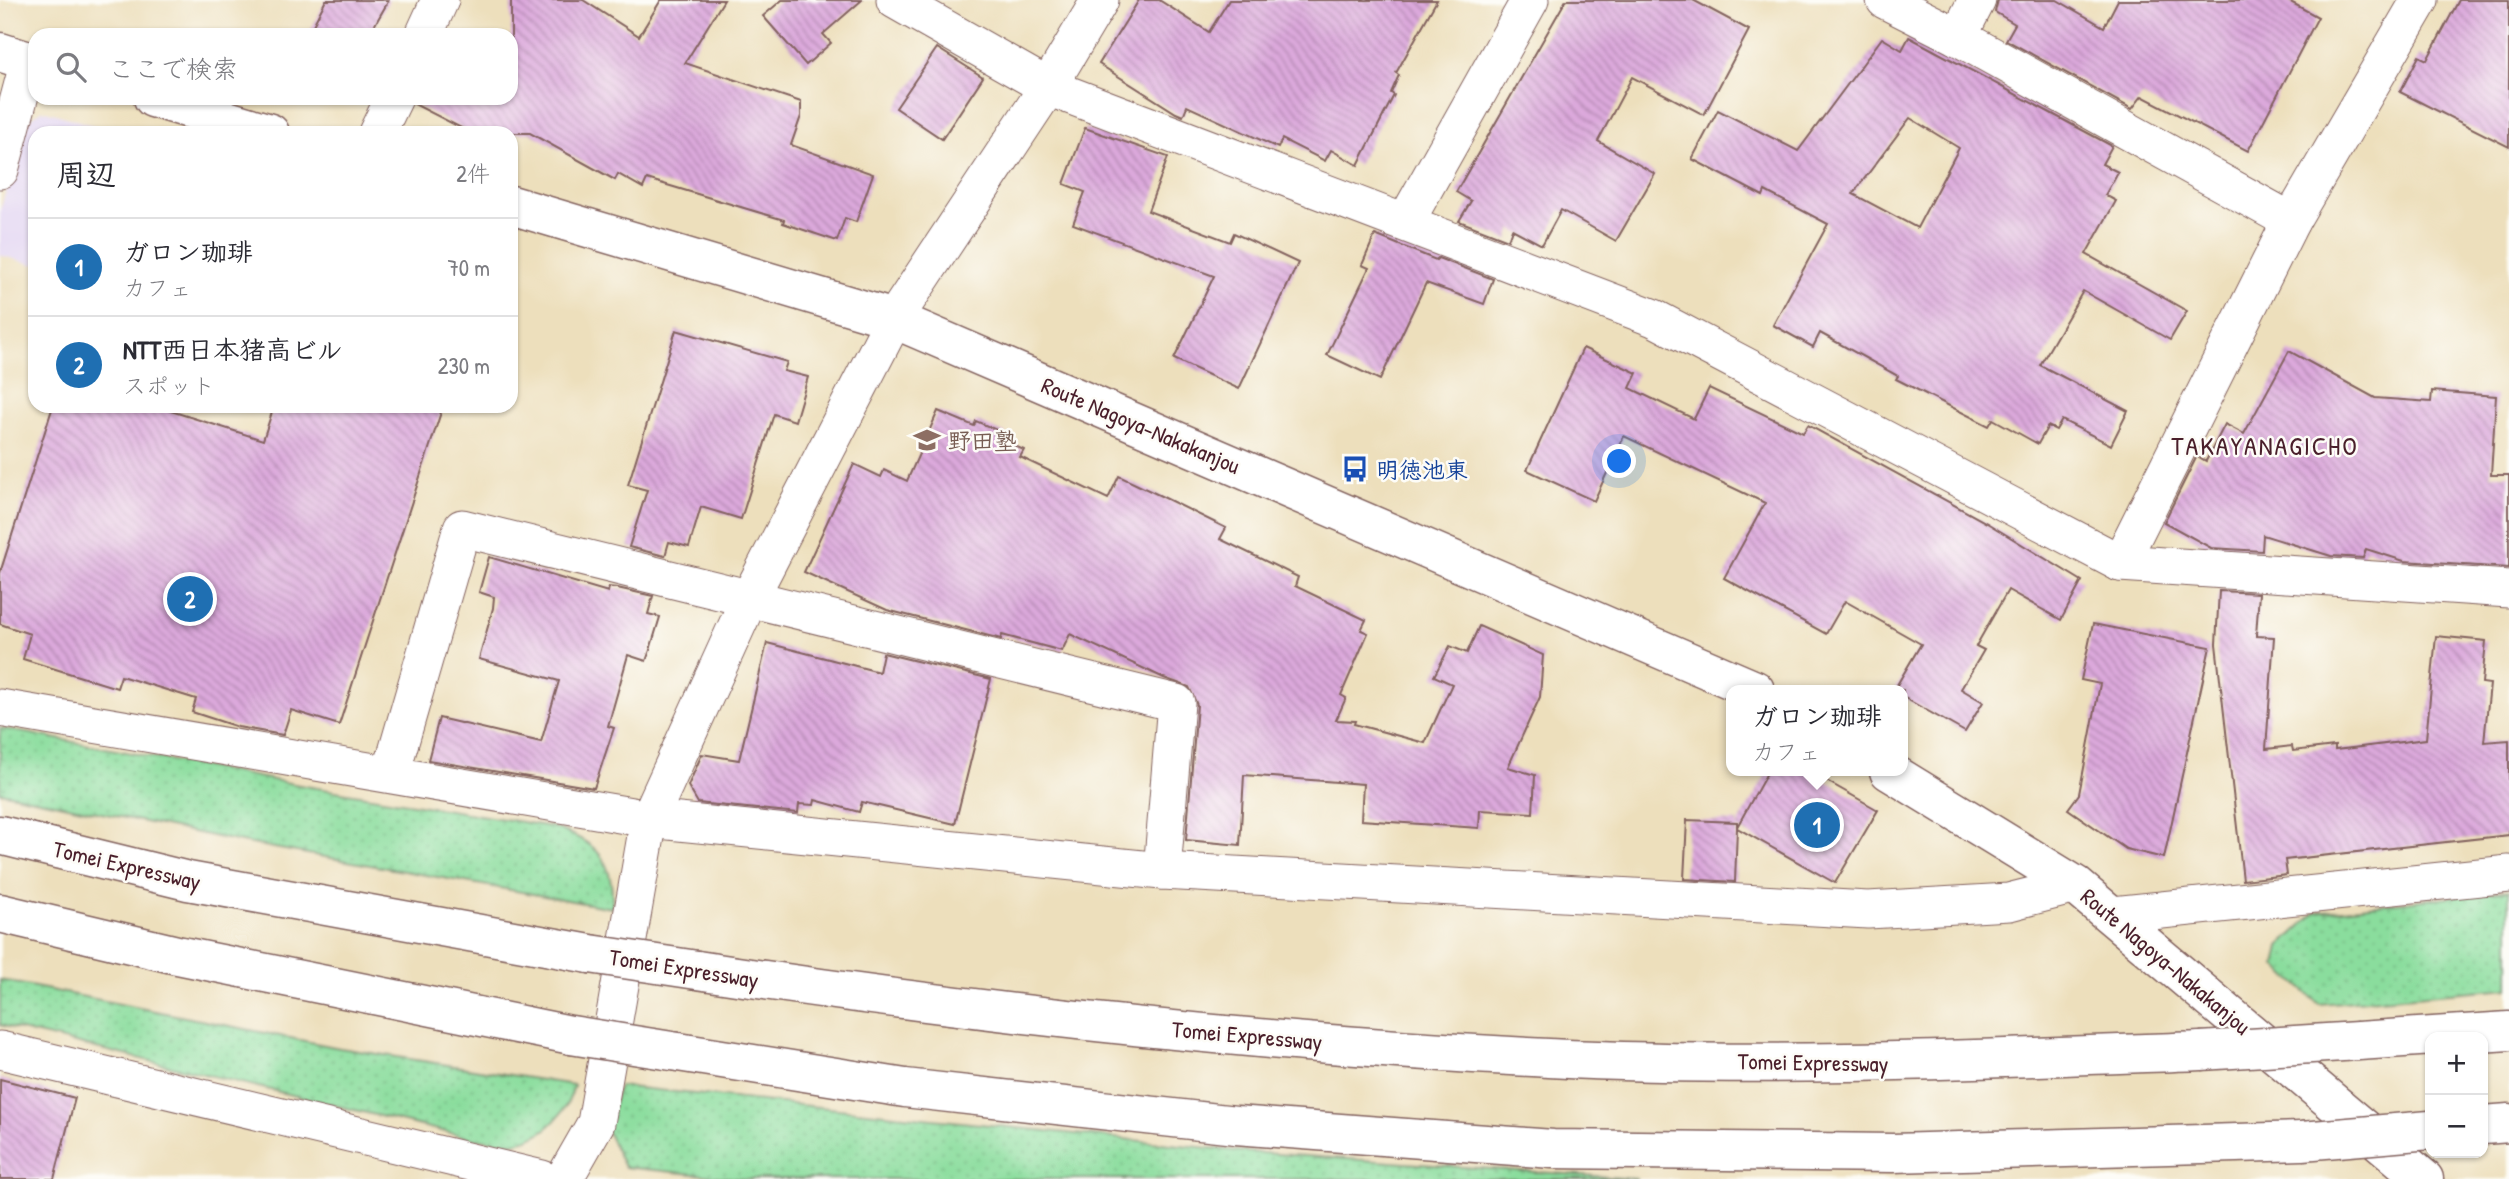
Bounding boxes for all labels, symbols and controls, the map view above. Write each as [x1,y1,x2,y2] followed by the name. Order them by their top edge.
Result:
[28,28,518,105] search box
[52,48,90,86] icon: search
[108,51,238,86] text: ここで検索
[56,154,116,194] text: 周辺
[456,158,490,189] text: 2件
[123,234,253,269] text: ガロン珈琲
[75,252,83,283] text: 1
[447,252,490,283] text: 70 m
[123,272,192,303] text: カフェ
[123,332,343,367] text: NTT西日本猪高ビル
[74,350,84,381] text: 2
[438,350,490,381] text: 230 m
[1037,369,1245,481] street label: Route Nagoya-Nakakanjou
[123,370,215,401] text: スポット
[912,425,942,455] school or university icon: 野田塾
[948,425,1017,456] place label: 野田塾
[2171,428,2359,463] district label: TAKAYANAGICHO
[1602,444,1636,478] your location
[1340,454,1370,484] bus stop icon: 明徳池東
[1376,454,1468,485] place label: 明徳池東
[167,573,213,625] pin: 2
[1726,685,1908,776] popup
[1752,698,1882,733] text: ガロン珈琲
[1752,736,1821,767] text: カフェ
[1794,799,1840,851] pin: 1
[50,833,204,897] street label: Tomei Expressway
[2075,881,2257,1041] street label: Route Nagoya-Nakakanjou
[607,941,761,995] street label: Tomei Expressway
[1171,1013,1324,1057] street label: Tomei Expressway
[2425,1032,2488,1158] map controls
[2425,1032,2488,1095] button: +
[1737,1045,1889,1079] street label: Tomei Expressway
[2425,1095,2488,1158] button: −

